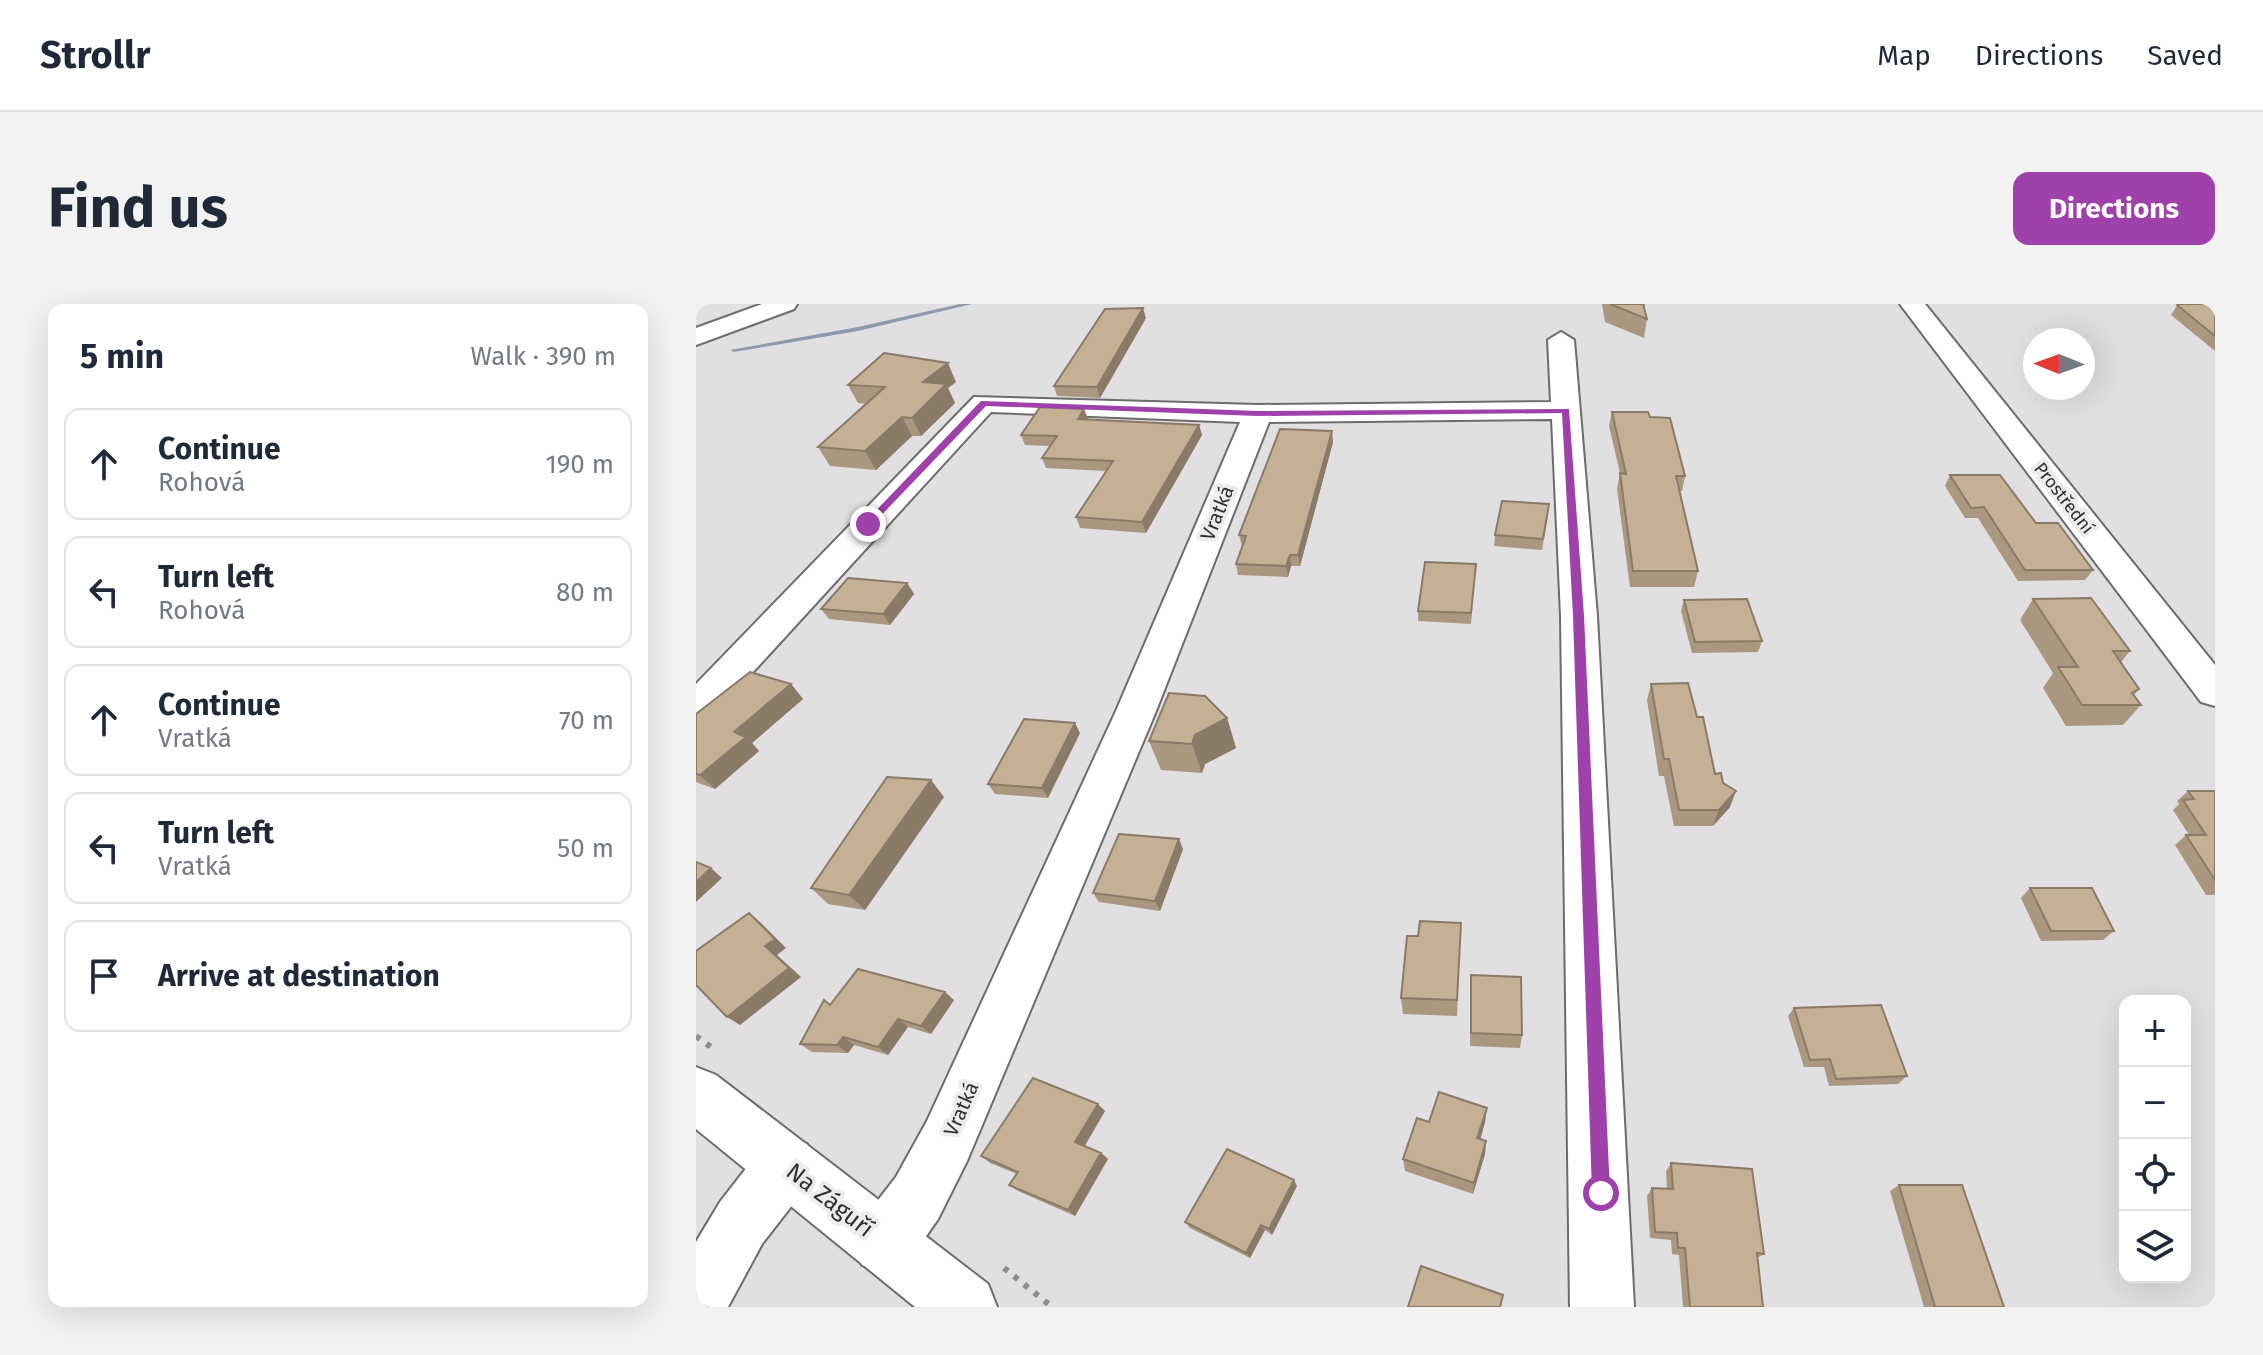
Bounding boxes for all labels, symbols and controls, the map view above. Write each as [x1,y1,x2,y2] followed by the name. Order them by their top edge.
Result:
[40,32,151,78] text: Strollr
[1877,39,1931,72] text: Map
[1975,39,2103,72] text: Directions
[2147,39,2223,72] text: Saved
[2013,172,2215,245] button: Directions
[48,175,228,242] text: Find us
[2023,328,2095,400] north arrow
[80,336,164,377] text: 5 min
[470,341,616,372] text: Walk · 390 m
[158,431,281,467] text: Continue
[82,442,126,486] icon: ahead
[545,449,614,480] text: 190 m
[2029,458,2099,538] street label: Prostřední
[158,467,245,498] text: Rohová
[1195,482,1239,544] street label: Vratká
[850,506,886,542] route end
[158,559,274,595] text: Turn left
[82,570,126,614] icon: left
[556,577,614,608] text: 80 m
[158,595,245,626] text: Rohová
[158,687,281,723] text: Continue
[82,698,126,742] icon: ahead
[559,705,614,736] text: 70 m
[158,723,232,754] text: Vratká
[158,815,274,851] text: Turn left
[82,826,126,870] icon: left
[557,833,614,864] text: 50 m
[158,851,232,882] text: Vratká
[82,954,126,998] icon: arrive
[158,958,440,994] text: Arrive at destination
[2119,995,2191,1283] map controls
[2119,995,2191,1067] button: +
[2119,1067,2191,1139] button: −
[938,1078,984,1140] street label: Vratká
[2119,1139,2191,1211] button: locate
[781,1157,879,1243] street label: Na Záguří
[1583,1175,1619,1211] route start
[2119,1211,2191,1283] button: layers

